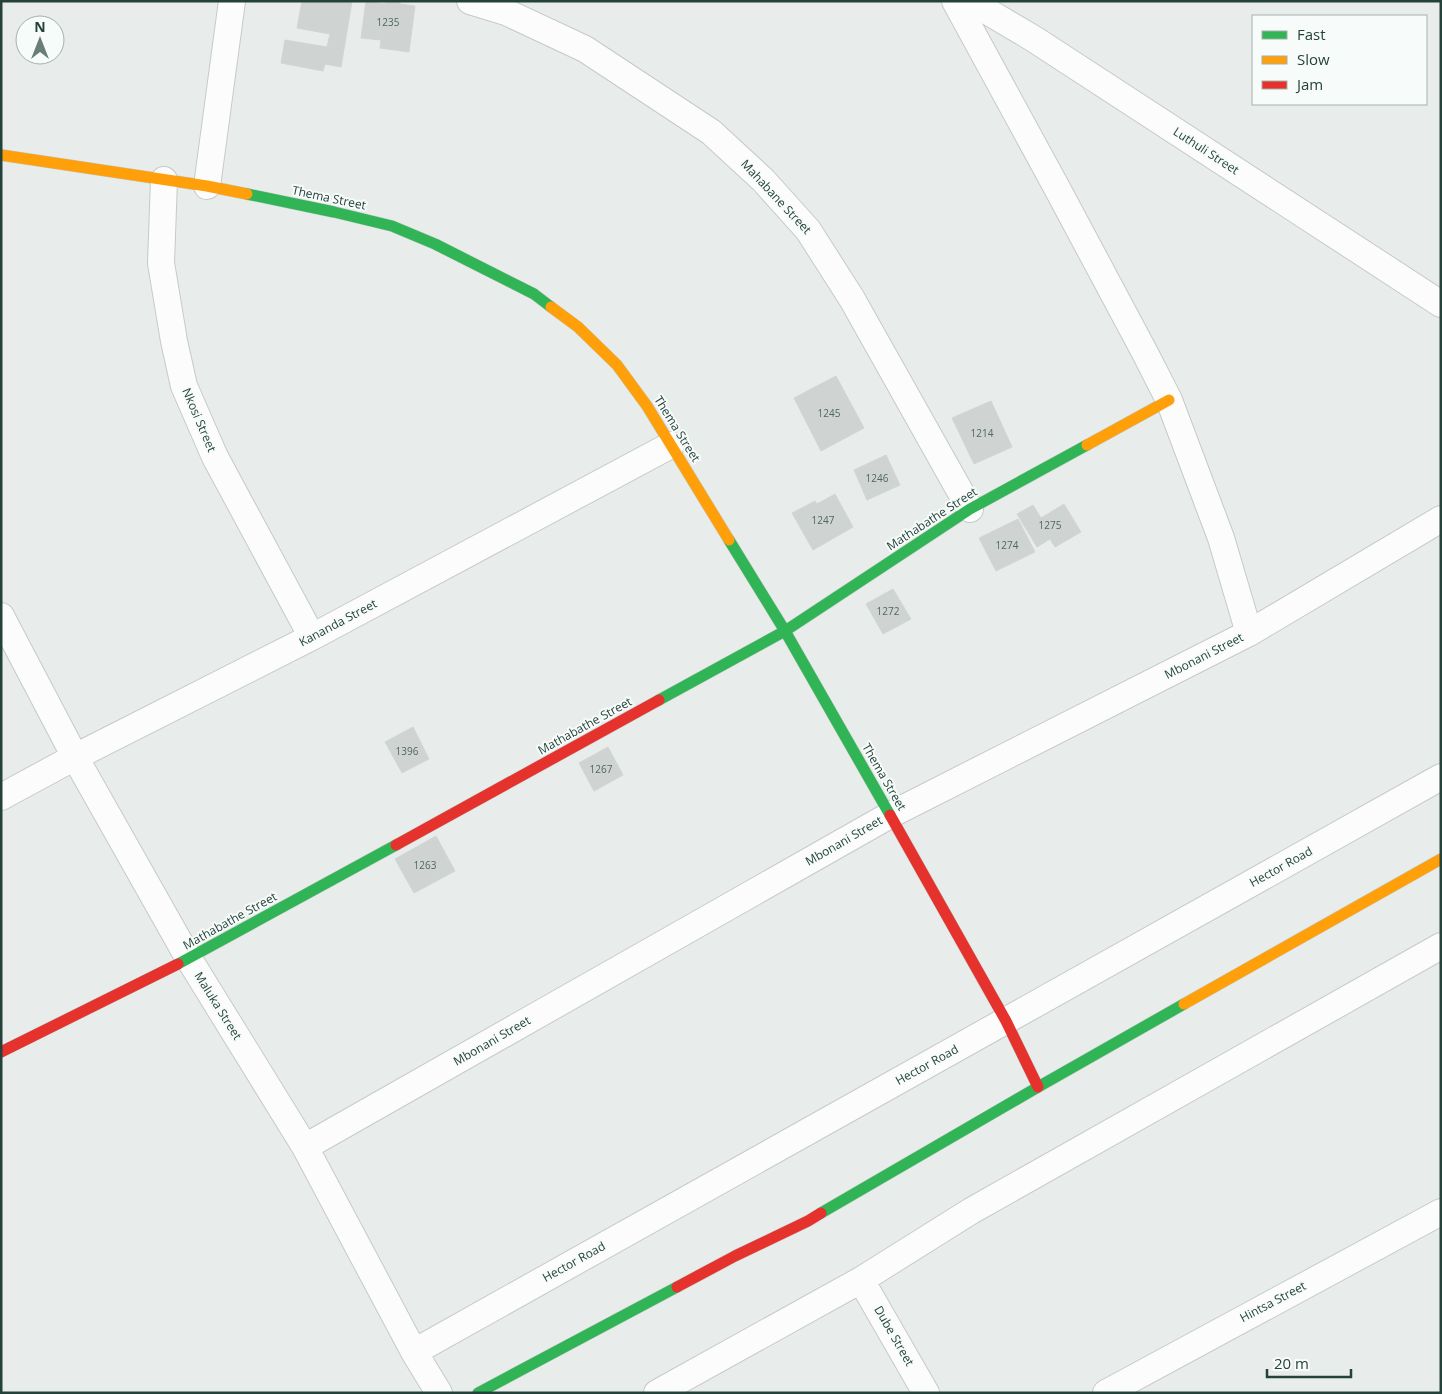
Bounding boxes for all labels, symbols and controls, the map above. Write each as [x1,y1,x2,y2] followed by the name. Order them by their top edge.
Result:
[15,15,65,65] north arrow
[377,15,400,29] house number: 1235
[1252,15,1427,105] legend
[34,17,46,36] text: N
[1297,24,1326,44] text: Fast
[1297,49,1330,69] text: Slow
[1295,74,1323,94] text: Jam
[1170,123,1242,178] street label: Luthuli Street
[737,156,815,238] street label: Mahabane Street
[291,181,368,214] street label: Thema Street
[178,385,221,454] street label: Nkosi Street
[650,392,705,465] street label: Thema Street
[818,406,841,420] house number: 1245
[971,426,994,440] house number: 1214
[866,471,889,485] house number: 1246
[883,483,980,554] street label: Mathabathe Street
[812,513,835,527] house number: 1247
[1039,518,1062,532] house number: 1275
[996,538,1019,552] house number: 1274
[296,595,380,650] street label: Kananda Street
[877,604,900,618] house number: 1272
[1161,628,1246,683] street label: Mbonani Street
[535,693,635,758] street label: Mathabathe Street
[858,740,911,814] street label: Thema Street
[396,744,419,758] house number: 1396
[590,762,613,776] house number: 1267
[802,812,885,870] street label: Mbonani Street
[1246,842,1315,891] street label: Hector Road
[414,858,437,872] house number: 1263
[180,888,280,953] street label: Mathabathe Street
[191,968,246,1043] street label: Maluka Street
[450,1012,533,1070] street label: Mbonani Street
[892,1040,961,1089] street label: Hector Road
[539,1237,608,1286] street label: Hector Road
[1237,1277,1309,1326] street label: Hintsa Street
[870,1303,918,1369] street label: Dube Street
[1267,1346,1351,1378] scale bar
[1274,1353,1309,1373] text: 20 m

